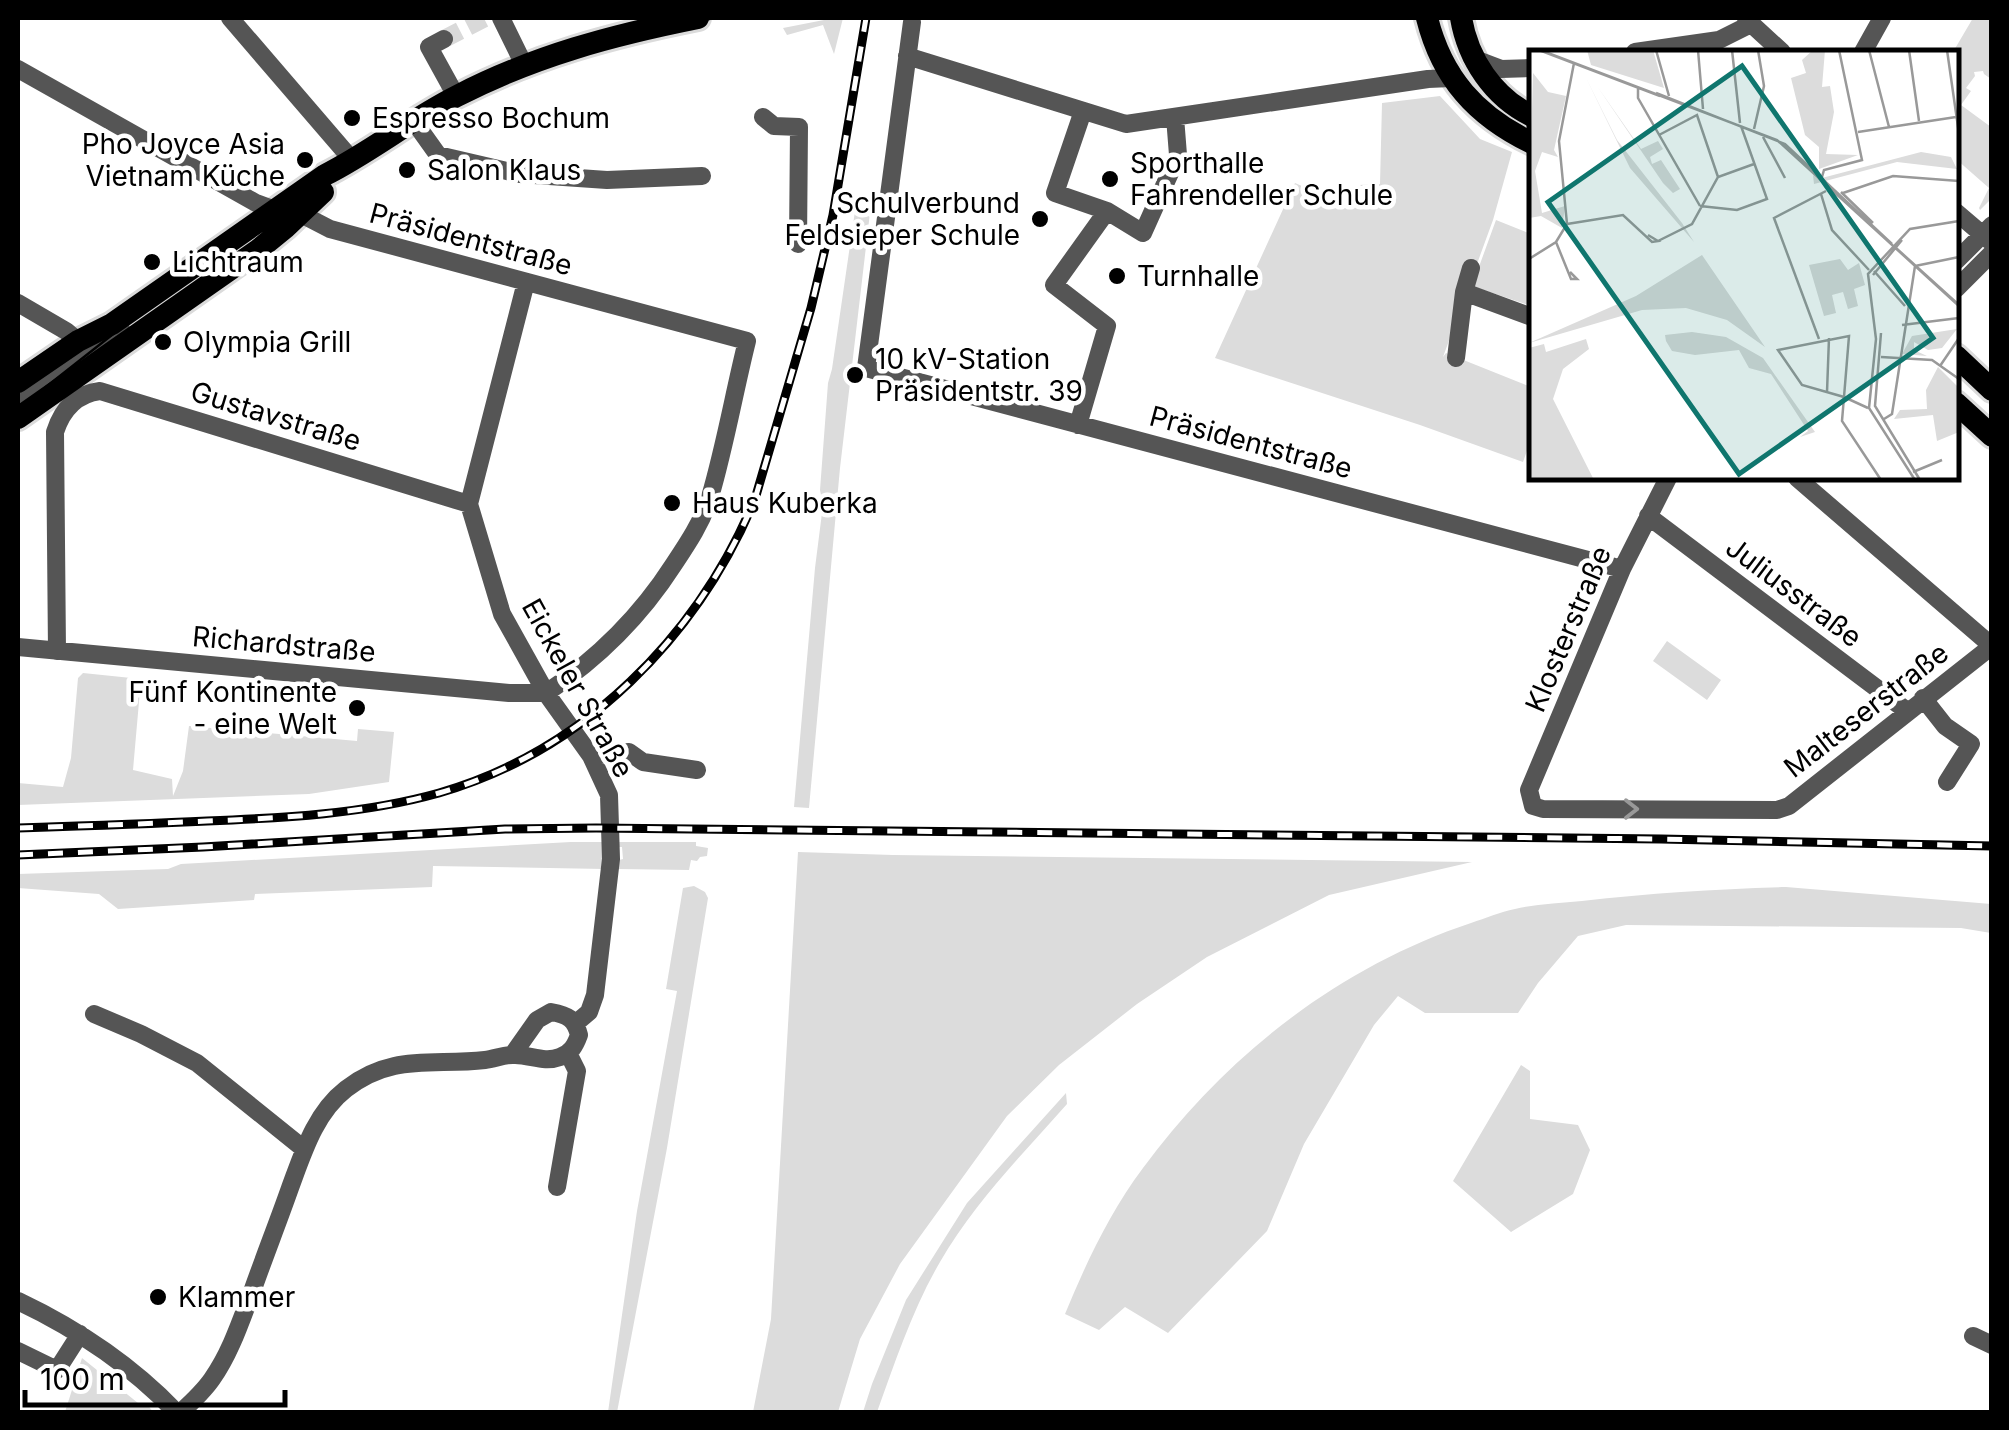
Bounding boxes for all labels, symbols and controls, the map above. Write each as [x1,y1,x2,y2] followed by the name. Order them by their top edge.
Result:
[1529,50,1959,480] inset map
[372,101,610,135] place label: Espresso Bochum
[341,107,363,129] marker: Espresso Bochum
[82,127,285,193] place label: Pho Joyce Asia Vietnam Küche
[1130,146,1393,212] place label: Sporthalle Fahrendeller Schule
[294,149,316,171] marker: Pho Joyce Asia Vietnam Küche
[427,153,581,187] place label: Salon Klaus
[396,159,418,181] marker: Salon Klaus
[1099,168,1121,190] marker: Sporthalle Fahrendeller Schule
[784,186,1020,252] place label: Schulverbund Feldsieper Schule
[366,196,576,282] street label: Präsidentstraße
[1029,208,1051,230] marker: Schulverbund Feldsieper Schule
[172,245,304,279] place label: Lichtraum
[141,251,163,273] marker: Lichtraum
[1137,259,1259,293] place label: Turnhalle
[1106,265,1128,287] marker: Turnhalle
[183,325,351,359] place label: Olympia Grill
[152,331,174,353] marker: Olympia Grill
[875,342,1083,408] place label: 10 kV-Station Präsidentstr. 39
[844,364,866,386] marker: 10 kV-Station Präsidentstr. 39
[187,374,365,458] street label: Gustavstraße
[1146,399,1356,485] street label: Präsidentstraße
[692,486,878,520] place label: Haus Kuberka
[661,492,683,514] marker: Haus Kuberka
[1719,530,1869,654] street label: Juliusstraße
[1518,541,1618,717] street label: Klosterstraße
[515,593,641,783] street label: Eickeler Straße
[191,619,377,669] street label: Richardstraße
[1777,635,1955,785] street label: Malteserstraße
[128,675,337,741] place label: Fünf Kontinente - eine Welt
[346,697,368,719] marker: Fünf Kontinente - eine Welt
[1624,798,1639,820] one-way arrow
[178,1280,295,1314] place label: Klammer
[147,1286,169,1308] marker: Klammer
[25,1345,285,1407] scale bar
[40,1361,125,1397] text: 100 m

